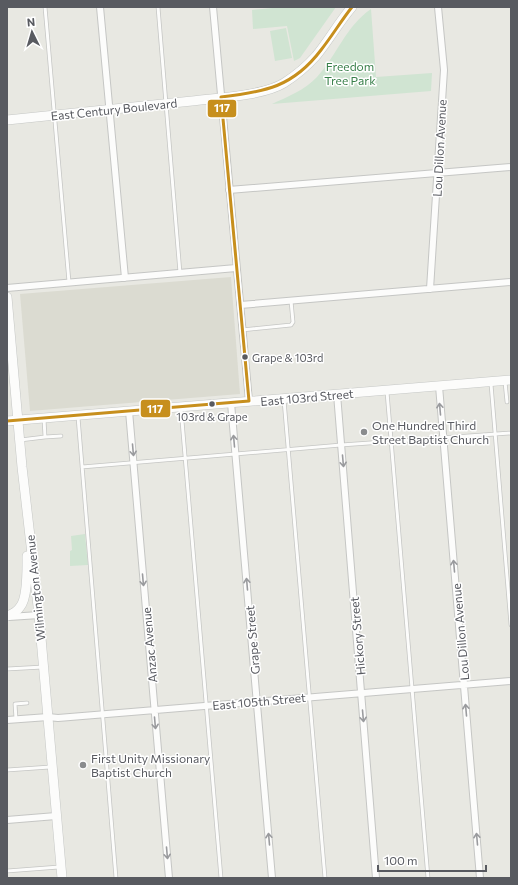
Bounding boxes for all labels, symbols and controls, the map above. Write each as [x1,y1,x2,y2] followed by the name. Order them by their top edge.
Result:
[12,12,52,52] north arrow
[26,15,36,28] text: N
[324,59,376,87] park label: Freedom Tree Park
[50,95,178,123] street label: East Century Boulevard
[207,99,237,118] line badge: 117
[429,99,449,197] street label: Lou Dillon Avenue
[214,101,230,114] text: 117
[252,351,323,364] place label: Grape & 103rd
[240,352,250,362] marker: Grape & 103rd
[260,386,354,408] street label: East 103rd Street
[140,399,171,418] line badge: 117
[207,399,217,409] marker: 103rd & Grape
[147,402,163,415] text: 117
[437,403,444,416] one-way arrow
[176,410,248,423] place label: 103rd & Grape
[372,418,489,446] place label: One Hundred Third Street Baptist Church
[359,427,369,437] marker: One Hundred Third Street Baptist Church
[231,435,238,448] one-way arrow
[129,443,136,456] one-way arrow
[339,454,346,467] one-way arrow
[22,534,48,642] street label: Wilmington Avenue
[450,560,458,573] one-way arrow
[140,573,147,586] one-way arrow
[243,578,250,591] one-way arrow
[449,583,471,681] street label: Lou Dillon Avenue
[347,596,367,676] street label: Hickory Street
[242,605,262,675] street label: Grape Street
[139,607,159,683] street label: Anzac Avenue
[212,690,306,712] street label: East 105th Street
[463,704,470,717] one-way arrow
[359,709,367,722] one-way arrow
[152,716,159,729] one-way arrow
[91,751,210,779] place label: First Unity Missionary Baptist Church
[78,760,88,770] marker: First Unity Missionary Baptist Church
[265,833,273,846] one-way arrow
[473,833,481,846] one-way arrow
[163,846,170,859] one-way arrow
[378,847,486,873] scale bar
[384,853,418,867] text: 100 m

